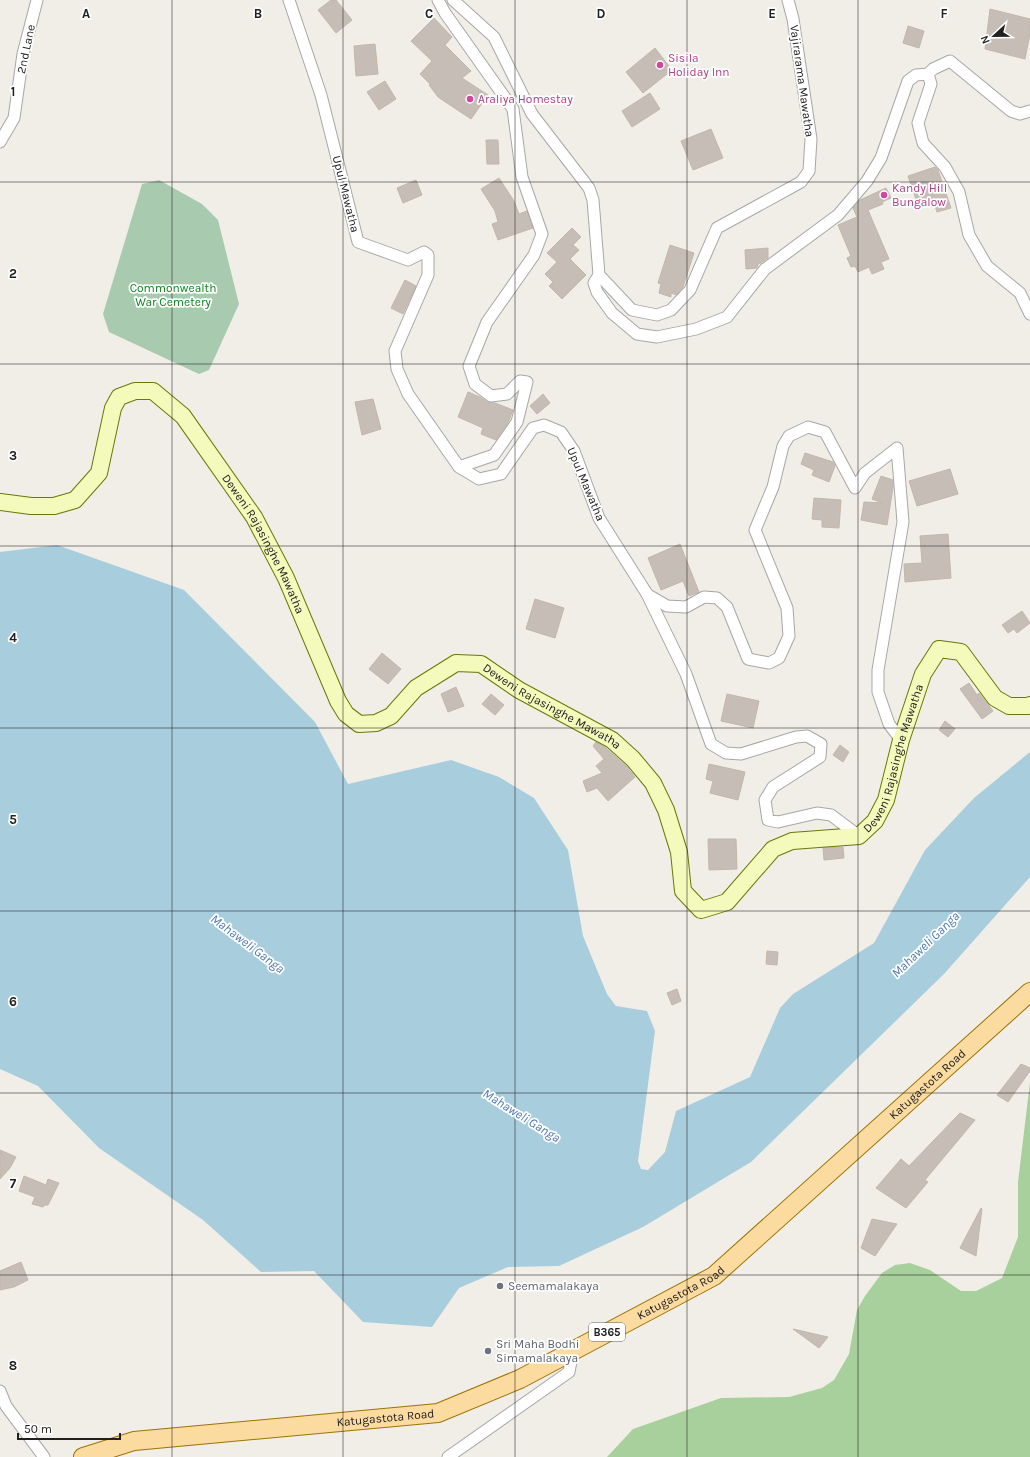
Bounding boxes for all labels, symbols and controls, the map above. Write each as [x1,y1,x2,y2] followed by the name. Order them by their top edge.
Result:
[82,6,90,21] text: A
[254,6,262,21] text: B
[425,6,433,21] text: C
[597,6,606,21] text: D
[768,6,776,21] text: E
[940,6,948,21] text: F
[974,16,1014,56] north arrow
[14,23,38,75] street label: 2nd Lane
[787,24,817,138] street label: Vajirarama Mawatha
[978,33,993,46] text: N
[668,51,730,79] place label: Sisila Holiday Inn
[655,60,665,70] marker: Sisila Holiday Inn
[11,84,15,99] text: 1
[478,92,573,106] place label: Araliya Homestay
[465,94,475,104] marker: Araliya Homestay
[330,154,362,234] street label: Upul Mawatha
[892,181,947,209] place label: Kandy Hill Bungalow
[879,190,889,200] marker: Kandy Hill Bungalow
[9,266,17,281] text: 2
[130,281,216,309] park label: Commonwealth War Cemetery
[564,445,608,523] street label: Upul Mawatha
[9,448,17,463] text: 3
[219,472,307,616] street label: Deweni Rajasinghe Mawatha
[9,630,17,645] text: 4
[480,660,624,752] street label: Deweni Rajasinghe Mawatha
[860,682,926,835] street label: Deweni Rajasinghe Mawatha
[9,812,17,827] text: 5
[888,908,963,980] water label: Mahaweli Ganga
[208,911,288,976] water label: Mahaweli Ganga
[9,994,17,1009] text: 6
[886,1046,969,1122] street label: Katugastota Road
[480,1086,564,1145] water label: Mahaweli Ganga
[10,1176,17,1191] text: 7
[635,1263,728,1323] street label: Katugastota Road
[508,1279,599,1293] place label: Seemamalakaya
[495,1281,505,1291] marker: Seemamalakaya
[589,1323,625,1341] road number: B365
[496,1337,579,1365] place label: Sri Maha Bodhi Simamalakaya
[483,1346,493,1356] marker: Sri Maha Bodhi Simamalakaya
[9,1358,17,1373] text: 8
[336,1406,435,1429] street label: Katugastota Road
[18,1415,120,1441] scale bar
[24,1422,52,1436] text: 50 m

